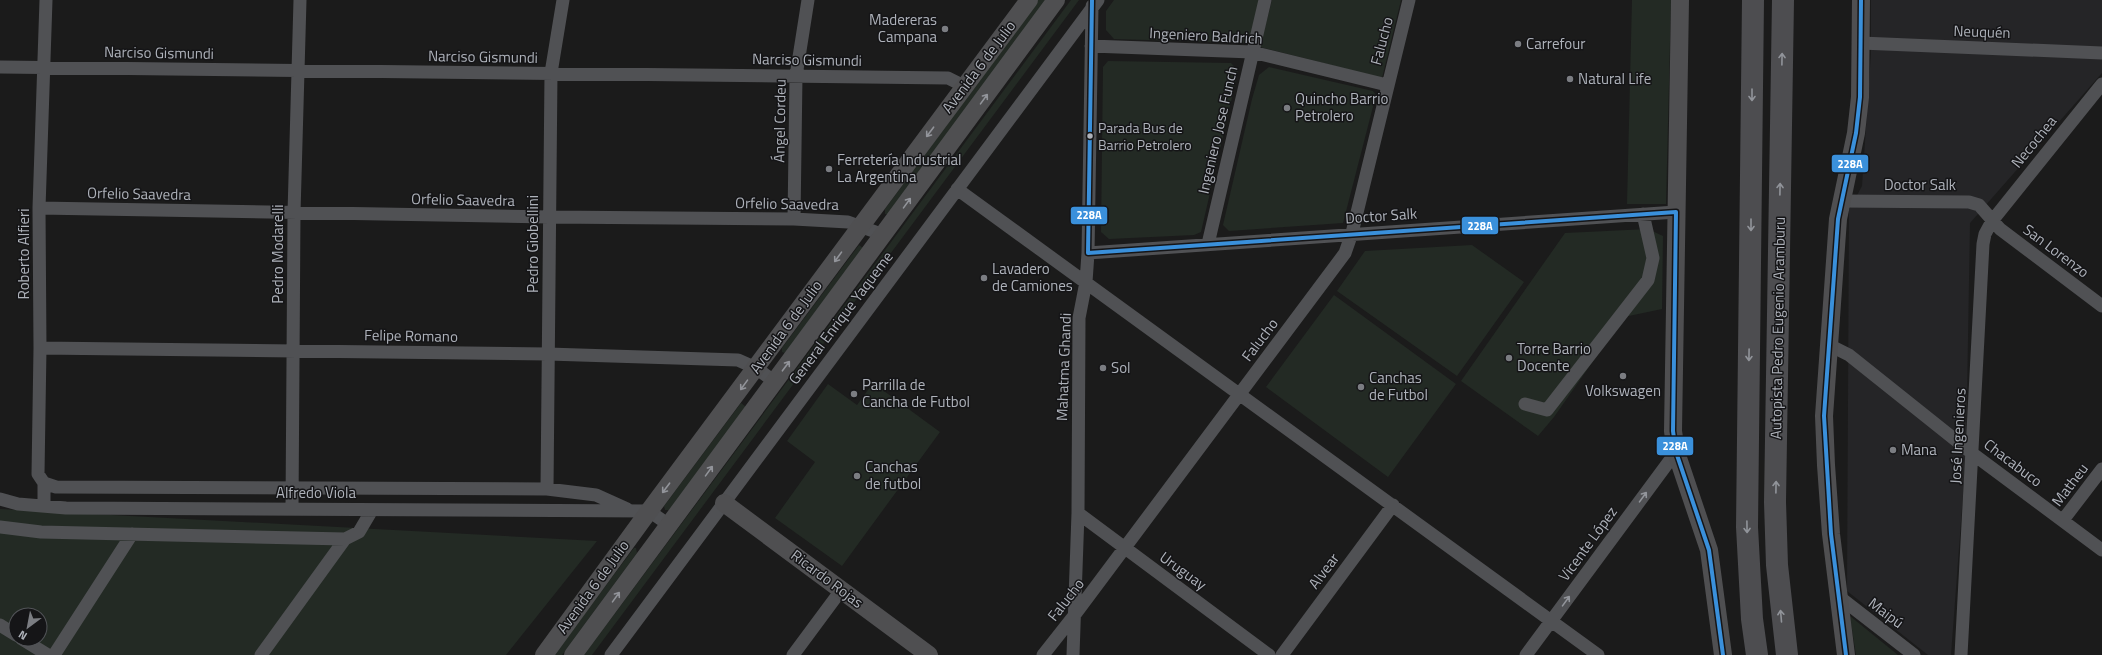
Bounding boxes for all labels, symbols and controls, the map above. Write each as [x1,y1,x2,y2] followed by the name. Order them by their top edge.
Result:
[869,8,937,48] place label: Madereras Campana
[1364,14,1399,67] street label: Falucho
[936,15,1021,118] street label: Avenida 6 de Julio
[1953,19,2011,44] street label: Neuquén
[1149,21,1263,50] street label: Ingeniero Baldrich
[940,24,950,34] marker: Madereras Campana
[1526,32,1585,55] place label: Carrefour
[1513,39,1523,49] marker: Carrefour
[104,40,214,65] street label: Narciso Gismundi
[428,44,538,69] street label: Narciso Gismundi
[752,47,862,72] street label: Narciso Gismundi
[1778,53,1786,66] one-way arrow
[1192,64,1243,196] street label: Ingeniero Jose Funch
[1578,67,1651,90] place label: Natural Life
[1565,74,1575,84] marker: Natural Life
[767,79,792,163] street label: Ángel Cordeu
[1295,87,1388,127] place label: Quincho Barrio Petrolero
[1748,88,1756,101] one-way arrow
[980,93,988,104] one-way arrow
[1282,103,1292,113] marker: Quincho Barrio Petrolero
[2005,110,2062,173] street label: Necochea
[1098,117,1192,155] place label: Parada Bus de Barrio Petrolero
[926,126,934,137] one-way arrow
[1085,131,1095,141] marker: Parada Bus de Barrio Petrolero
[837,148,961,188] place label: Ferretería Industrial La Argentina
[1831,154,1869,173] line badge: 228A
[1837,156,1863,172] text: 228A
[824,164,834,174] marker: Ferretería Industrial La Argentina
[1884,173,1956,196] street label: Doctor Salk
[87,181,192,206] street label: Orfelio Saavedra
[1776,183,1784,196] one-way arrow
[411,187,516,212] street label: Orfelio Saavedra
[735,191,840,216] street label: Orfelio Saavedra
[521,195,544,293] street label: Pedro Giobellini
[903,198,911,209] one-way arrow
[1344,202,1418,229] street label: Doctor Salk
[266,204,289,304] street label: Pedro Modarelli
[1070,206,1108,225] line badge: 228A
[1076,207,1102,223] text: 228A
[12,209,35,299] street label: Roberto Alfieri
[1461,216,1499,235] line badge: 228A
[1764,217,1791,439] street label: Autopista Pedro Eugenio Aramburu
[1467,218,1493,234] text: 228A
[1747,218,1755,231] one-way arrow
[2018,218,2094,283] street label: San Lorenzo
[783,246,898,389] street label: General Enrique Yaqueme
[833,252,842,263] one-way arrow
[992,257,1073,297] place label: Lavadero de Camiones
[979,273,989,283] marker: Lavadero de Camiones
[744,275,828,378] street label: Avenida 6 de Julio
[1050,312,1077,422] street label: Mahatma Ghandi
[1236,313,1284,366] street label: Falucho
[364,323,458,348] street label: Felipe Romano
[1517,337,1591,377] place label: Torre Barrio Docente
[1745,348,1753,361] one-way arrow
[1504,353,1514,363] marker: Torre Barrio Docente
[1111,356,1131,379] place label: Sol
[782,361,790,372] one-way arrow
[1098,363,1108,373] marker: Sol
[1369,366,1428,406] place label: Canchas de Futbol
[1618,371,1628,381] marker: Volkswagen
[862,373,970,413] place label: Parrilla de Cancha de Futbol
[740,379,748,390] one-way arrow
[1585,379,1661,402] place label: Volkswagen
[1356,382,1366,392] marker: Canchas de Futbol
[1944,387,1971,484] street label: José Ingenieros
[849,389,859,399] marker: Parrilla de Cancha de Futbol
[1979,433,2047,492] street label: Chacabuco
[1656,436,1694,456] line badge: 228A
[1662,438,1688,454] text: 228A
[1901,438,1937,461] place label: Mana
[1888,445,1898,455] marker: Mana
[865,455,921,495] place label: Canchas de futbol
[2046,458,2094,511] street label: Matheu
[705,466,713,477] one-way arrow
[852,471,862,481] marker: Canchas de futbol
[276,481,357,504] street label: Alfredo Viola
[1772,481,1780,494] one-way arrow
[662,483,670,494] one-way arrow
[1639,491,1647,502] one-way arrow
[1553,501,1623,586] street label: Vicente López
[1743,520,1751,533] one-way arrow
[551,535,635,638] street label: Avenida 6 de Julio
[786,544,868,614] street label: Ricardo Rojas
[1155,546,1212,596] street label: Uruguay
[1302,548,1345,593] street label: Alvear
[1042,573,1090,626] street label: Falucho
[612,592,620,603] one-way arrow
[1864,592,1909,634] street label: Maipú
[1562,596,1570,607] one-way arrow
[8,607,48,647] north arrow
[1778,610,1785,623] one-way arrow
[15,627,30,644] text: N

